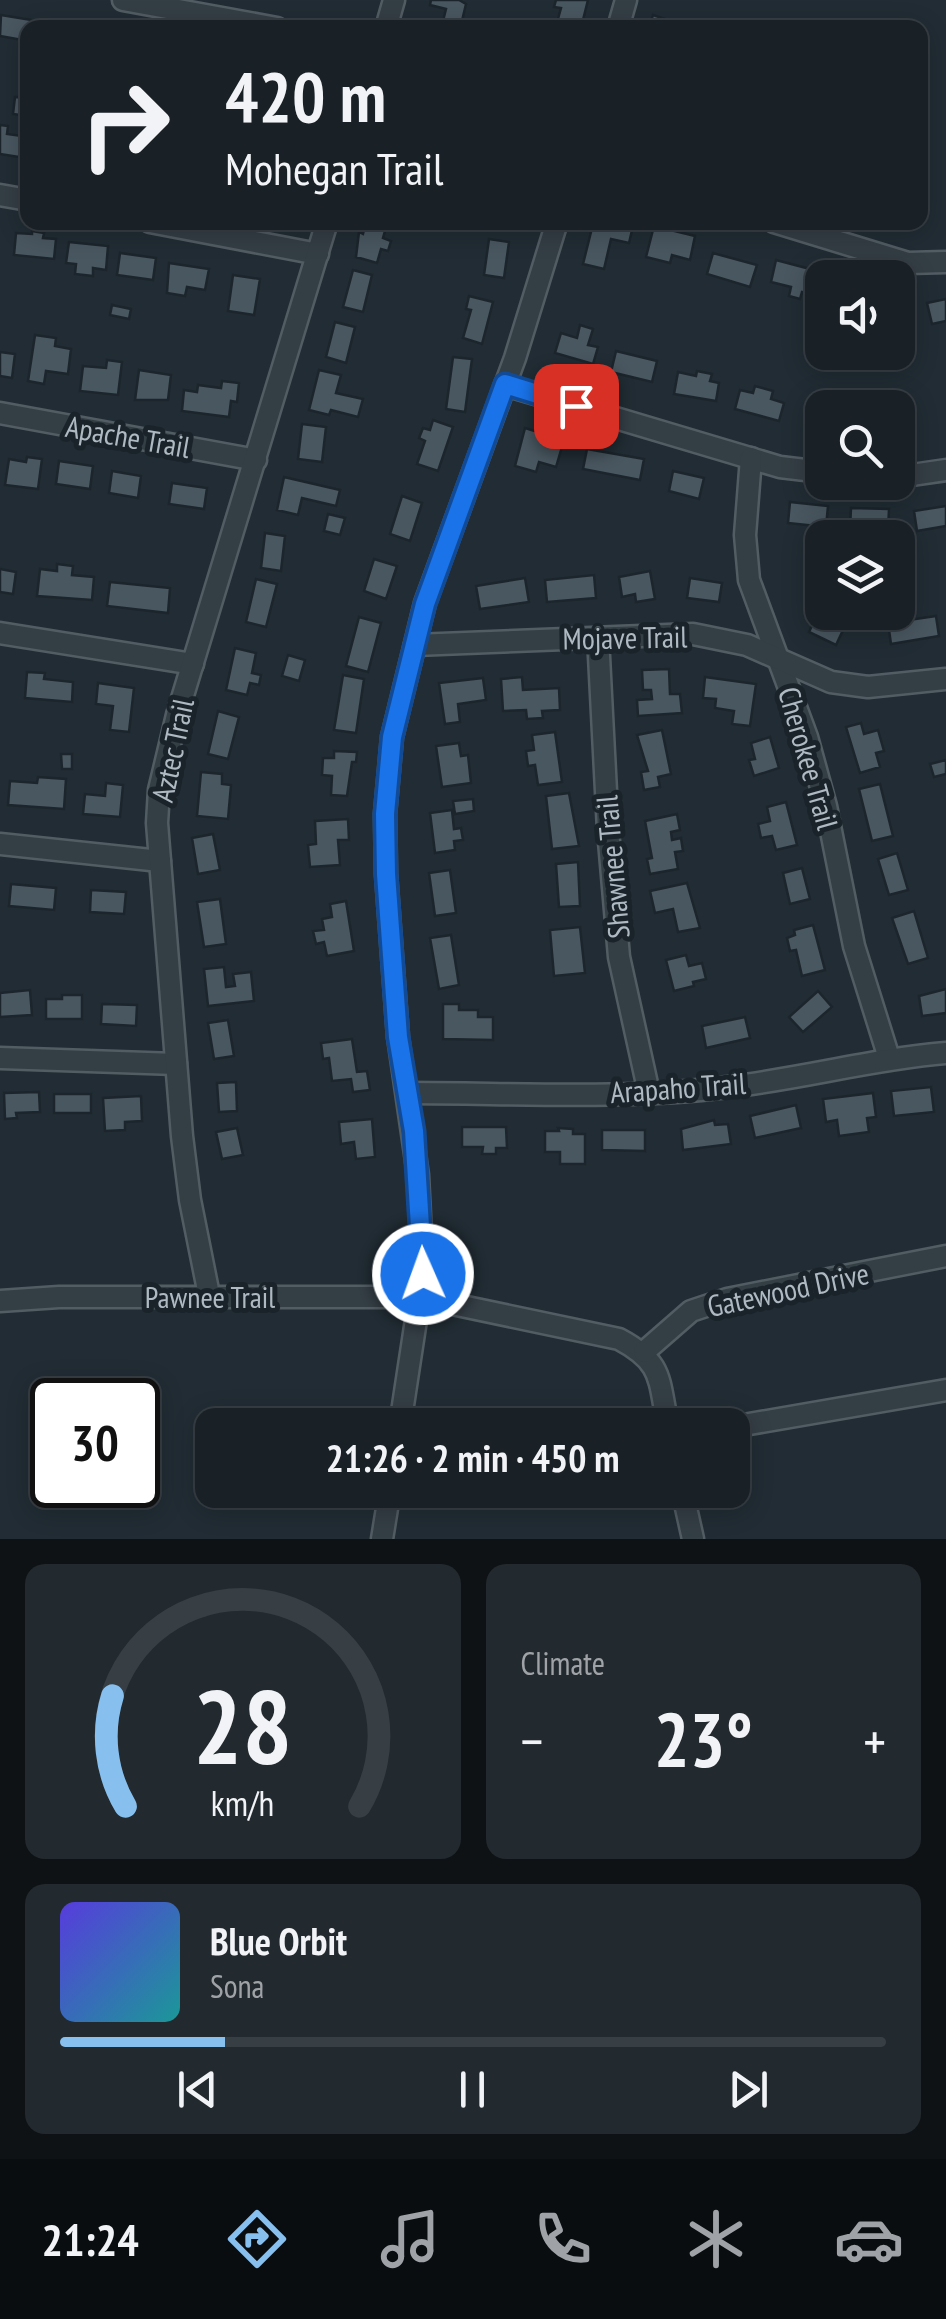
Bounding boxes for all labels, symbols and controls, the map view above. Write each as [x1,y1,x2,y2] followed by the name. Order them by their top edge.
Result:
[225,51,386,141] text: 420 m
[60,60,190,190] icon: right
[225,139,444,197] text: Mohegan Trail
[805,260,915,630] map controls
[805,260,915,370] button: sound
[534,364,619,449] pin
[549,379,604,434] icon: arrive
[805,390,915,500] button: search
[63,406,193,466] street label: Apache Trail
[805,520,915,630] button: layers
[562,616,688,658] street label: Mojave Trail
[770,682,848,834] street label: Cherokee Trail
[142,695,202,805] street label: Aztec Trail
[586,794,638,940] street label: Shawnee Trail
[609,1063,747,1111] street label: Arapaho Trail
[371,1222,475,1326] position arrow
[704,1253,872,1325] street label: Gatewood Drive
[145,1277,275,1316] street label: Pawnee Trail
[30,1378,160,1508] speed limit sign: 30
[326,1433,619,1482] text: 21:26 · 2 min · 450 m
[521,1642,605,1684] text: Climate
[193,1658,292,1793] text: 28
[654,1691,753,1788] text: 23°
[521,1705,543,1776] text: −
[863,1705,886,1776] text: +
[211,1780,274,1826] text: km/h
[210,1916,347,1965] text: Blue Orbit
[210,1965,264,2007] text: Sona
[170,2062,225,2117] icon: previous
[445,2062,500,2117] icon: pause
[721,2062,776,2117] icon: next
[222,2204,292,2274] icon: directions
[375,2204,445,2274] icon: music
[528,2204,598,2274] icon: phone
[681,2204,751,2274] icon: climate
[834,2204,904,2274] icon: car
[42,2210,139,2268] text: 21:24

